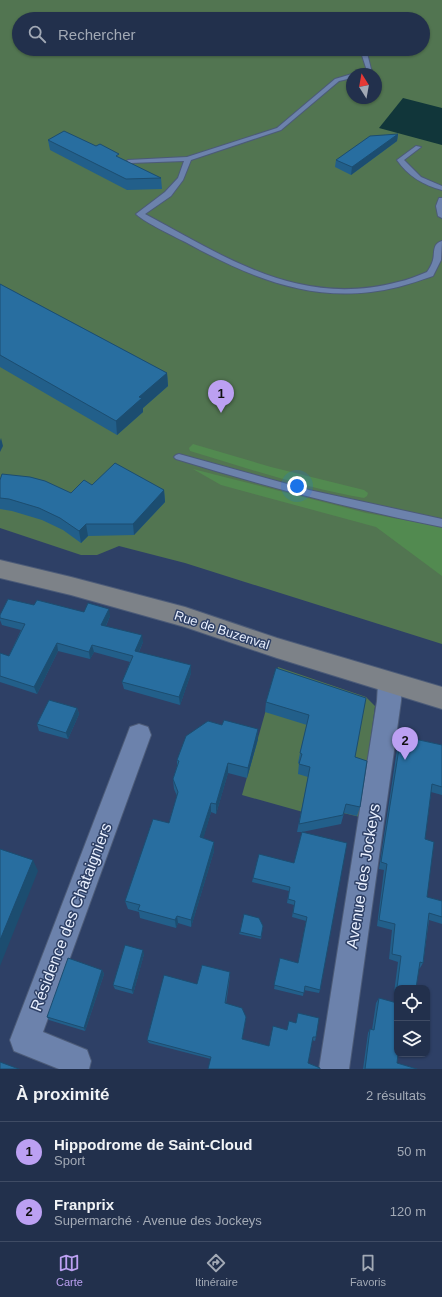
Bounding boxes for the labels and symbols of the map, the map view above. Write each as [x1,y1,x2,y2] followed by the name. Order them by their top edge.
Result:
[346,68,382,104] north arrow
[208,380,234,413] pin: 1
[287,476,307,496] your location
[173,608,272,652] street label: Rue de Buzenval
[392,727,418,760] pin: 2
[343,802,383,950] street label: Avenue des Jockeys
[27,821,115,1013] street label: Résidence des Châtaigniers

